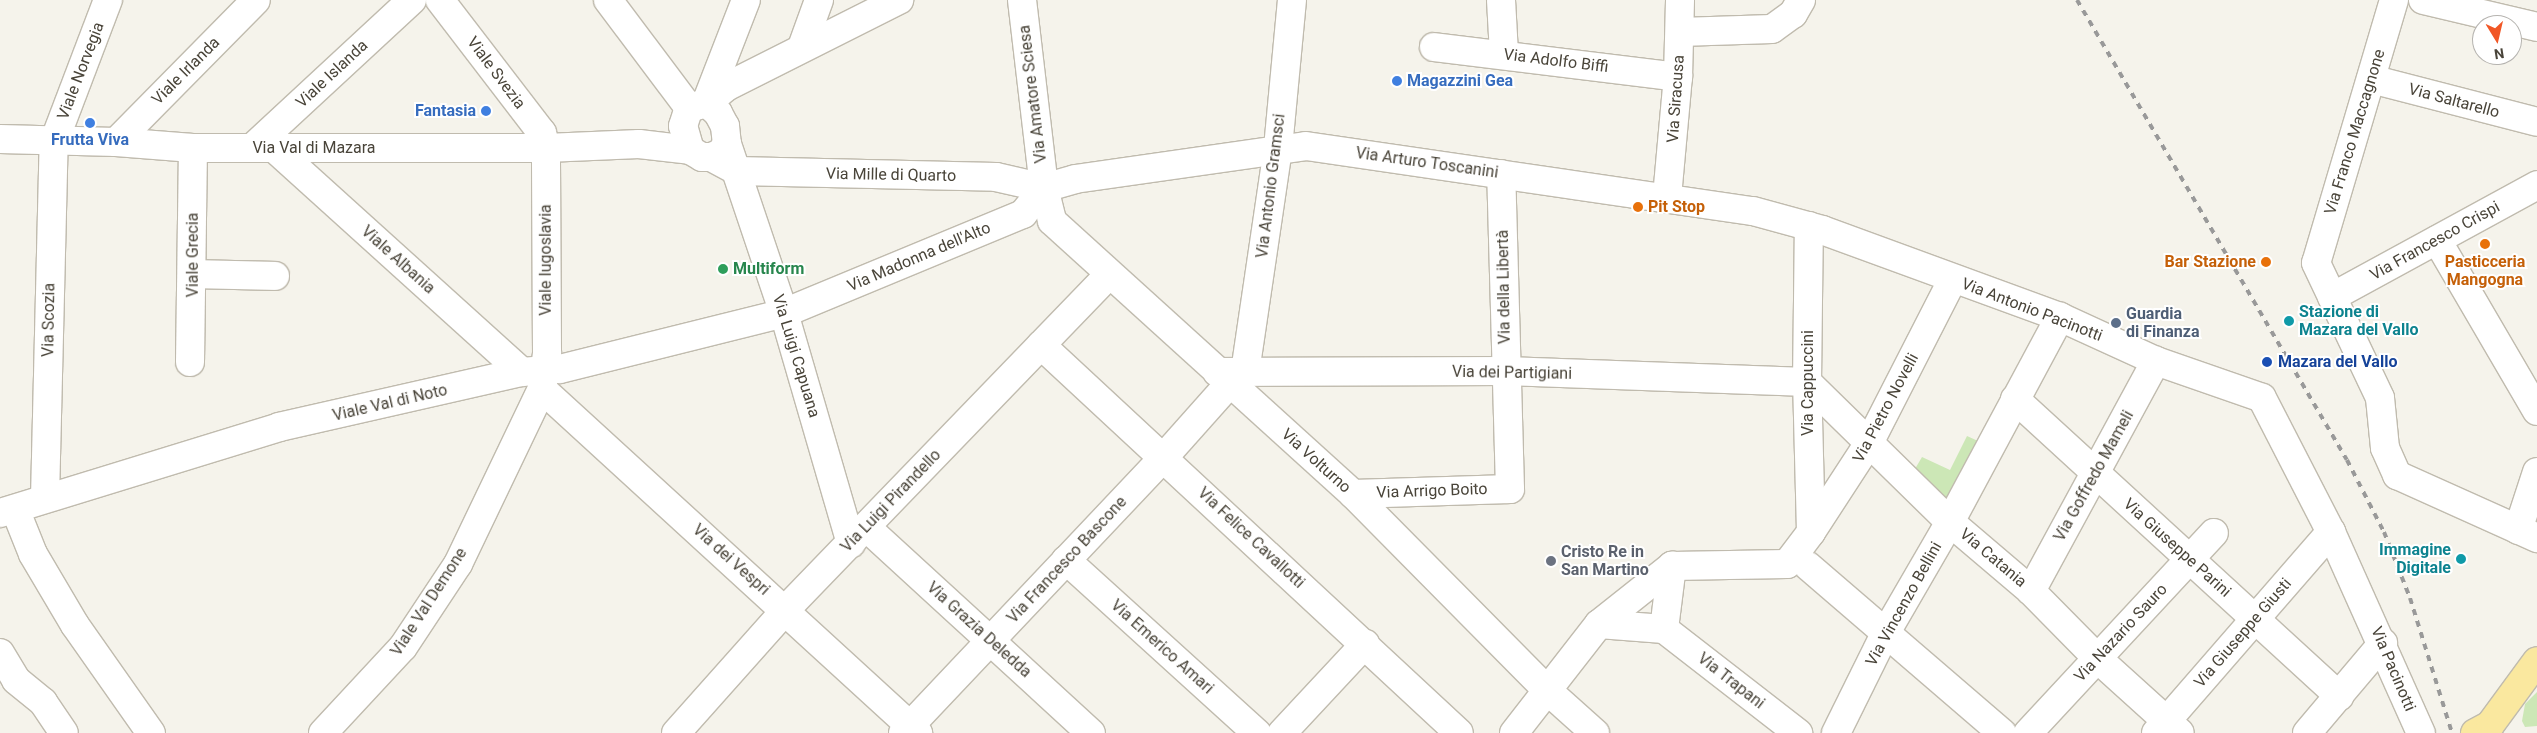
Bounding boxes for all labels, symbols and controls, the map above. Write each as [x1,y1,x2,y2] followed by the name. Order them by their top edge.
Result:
[2472,15,2522,65] north arrow
[54,20,108,122] street label: Viale Norvegia
[1015,24,1051,164] street label: Via Amatore Sciesa
[148,33,224,109] street label: Viale Irlanda
[463,33,529,113] street label: Viale Svezia
[292,36,372,112] street label: Viale Islanda
[1503,45,1609,77] street label: Via Adolfo Biffi
[2493,45,2505,63] text: N
[2321,47,2389,217] street label: Via Franco Maccagnone
[1663,54,1689,144] street label: Via Siracusa
[1407,71,1513,91] place label: Magazzini Gea
[1391,75,1403,87] marker: Magazzini Gea
[2406,80,2502,122] street label: Via Saltarello
[415,101,476,121] place label: Fantasia
[480,105,492,117] marker: Fantasia
[1253,113,1289,259] street label: Via Antonio Gramsci
[84,117,96,129] marker: Frutta Viva
[51,130,129,150] place label: Frutta Viva
[252,138,376,158] street label: Via Val di Mazara
[1354,143,1500,183] street label: Via Arturo Toscanini
[826,164,956,186] street label: Via Mille di Quarto
[1648,197,1705,217] place label: Pit Stop
[2367,197,2503,285] street label: Via Francesco Crispi
[1632,201,1644,213] marker: Pit Stop
[536,204,556,316] street label: Viale Iugoslavia
[183,213,203,297] street label: Viale Grecia
[845,218,993,296] street label: Via Madonna dell'Alto
[357,222,439,298] street label: Viale Albania
[1493,230,1515,344] street label: Via della Libertà
[2479,238,2491,250] marker: Pasticceria Mangogna
[2165,252,2256,272] place label: Bar Stazione
[2445,252,2525,290] place label: Pasticceria Mangogna
[2260,256,2272,268] marker: Bar Stazione
[733,259,804,279] place label: Multiform
[717,263,729,275] marker: Multiform
[1959,274,2105,346] street label: Via Antonio Pacinotti
[39,283,59,357] street label: Via Scozia
[768,292,824,420] street label: Via Luigi Capuana
[2299,302,2418,340] place label: Stazione di Mazara del Vallo
[2126,304,2199,342] place label: Guardia di Finanza
[2283,315,2295,327] marker: Stazione di Mazara del Vallo
[2110,317,2122,329] marker: Guardia di Finanza
[1798,330,1818,436] street label: Via Cappuccini
[1849,350,1923,466] street label: Via Pietro Novelli
[2278,352,2397,372] place label: Mazara del Vallo
[2260,355,2274,369] marker: Mazara del Vallo
[1452,362,1572,384] street label: Via dei Partigiani
[331,380,449,426] street label: Viale Val di Noto
[2050,407,2138,545] street label: Via Goffredo Mameli
[1277,425,1355,497] street label: Via Volturno
[837,446,945,556] street label: Via Luigi Pirandello
[1376,479,1488,503] street label: Via Arrigo Boito
[1194,484,1308,592] street label: Via Felice Cavallotti
[1003,493,1131,627] street label: Via Francesco Bascone
[2119,495,2235,601] street label: Via Giuseppe Parini
[689,520,773,600] street label: Via dei Vespri
[1956,525,2030,591] street label: Via Catania
[1862,539,1946,669] street label: Via Vincenzo Bellini
[2379,540,2451,578] place label: Immagine Digitale
[1561,542,1649,580] place label: Cristo Re in San Martino
[387,544,471,660] street label: Viale Val Demone
[2455,553,2467,565] marker: Immagine Digitale
[1545,555,1557,567] marker: Cristo Re in San Martino
[2190,574,2296,692] street label: Via Giuseppe Giusti
[923,578,1035,682] street label: Via Grazia Deledda
[2071,580,2171,686] street label: Via Nazario Sauro
[1107,596,1217,698] street label: Via Emerico Amari
[2367,624,2419,714] street label: Via Pacinotti
[1694,649,1768,713] street label: Via Trapani

